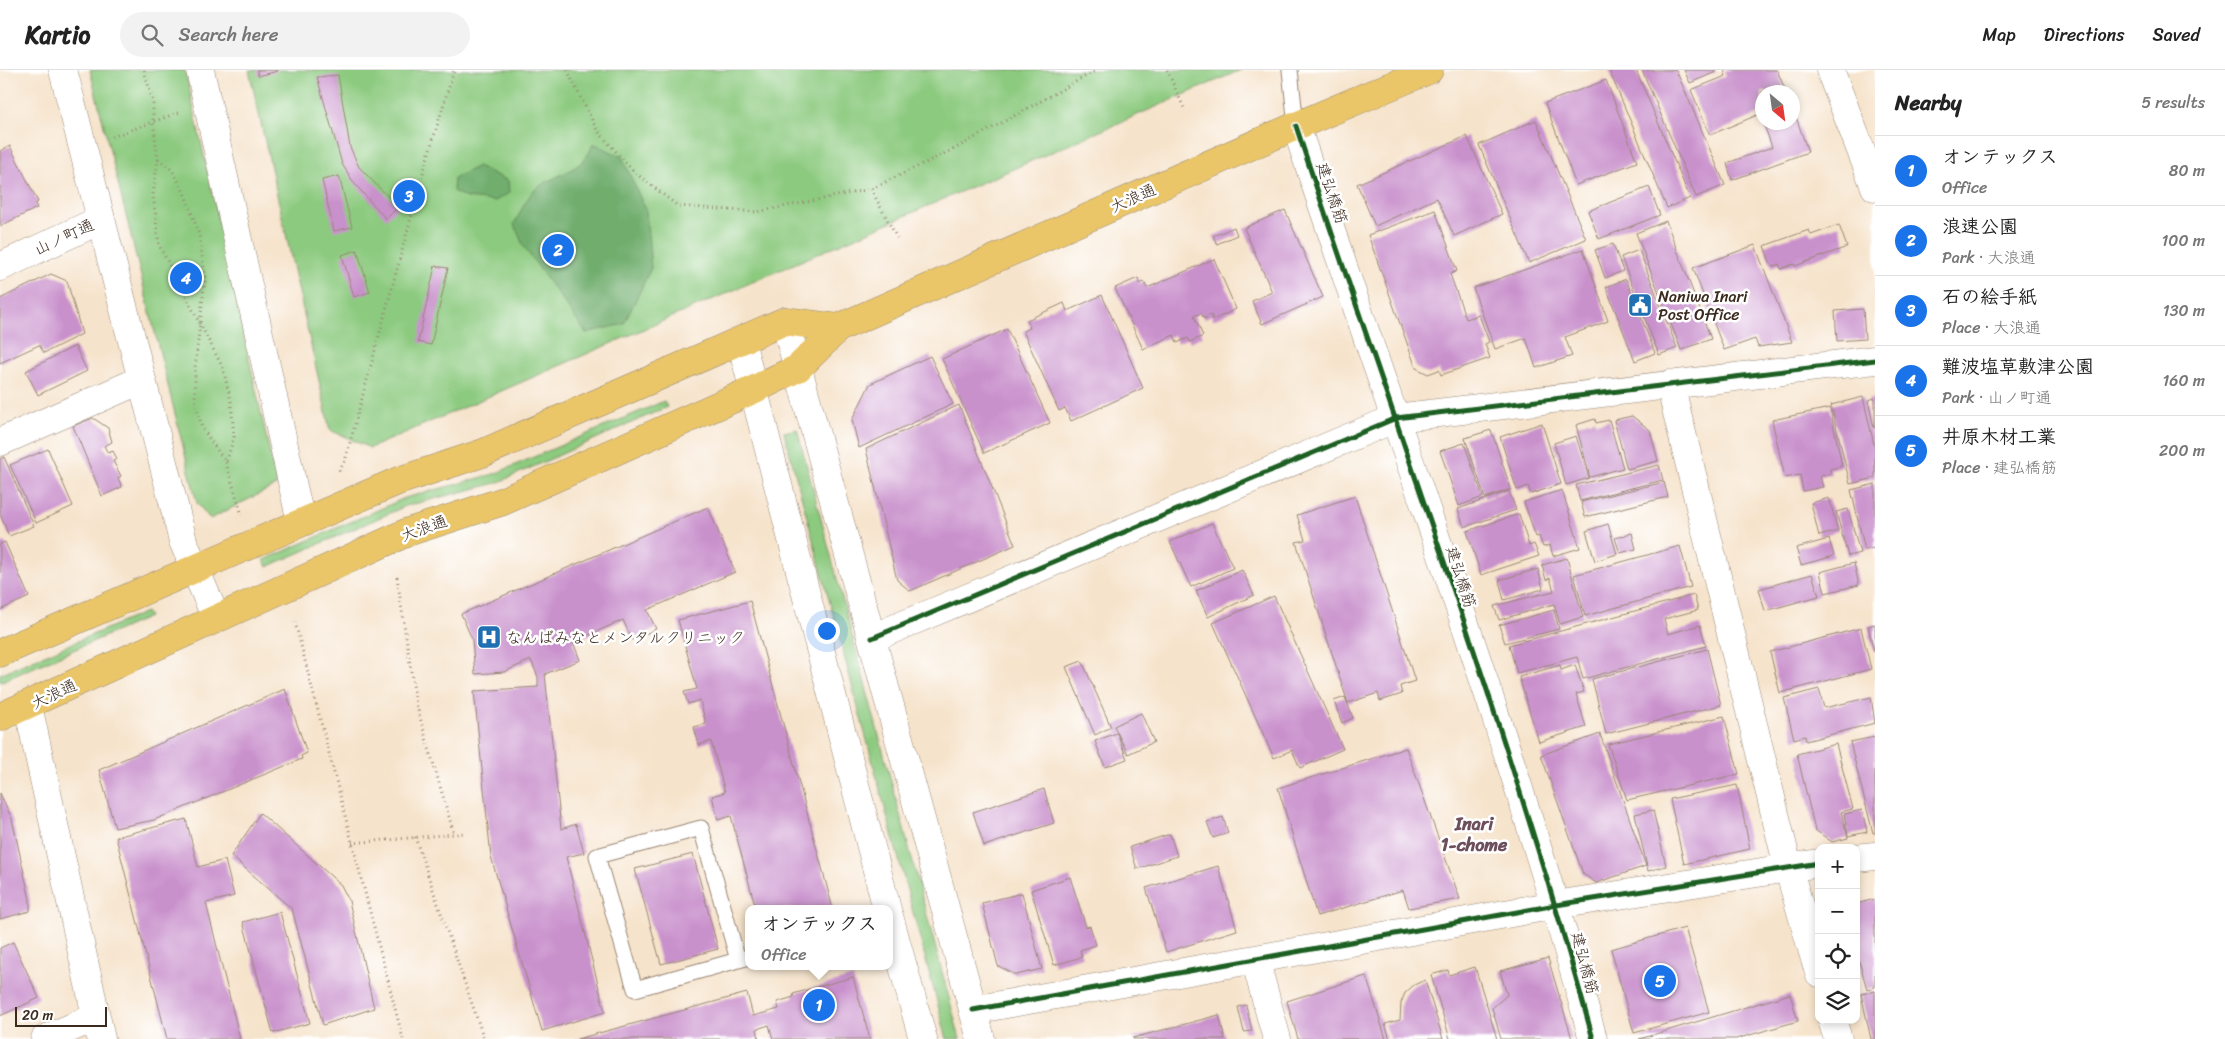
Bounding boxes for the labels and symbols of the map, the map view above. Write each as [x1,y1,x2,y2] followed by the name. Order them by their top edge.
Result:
[1755,85,1800,130] north arrow
[1308,158,1356,228] street label: 建弘橋筋
[1105,175,1161,221] street label: 大浪通
[393,177,425,215] pin: 3
[29,210,99,264] street label: 山ノ町通
[542,231,574,269] pin: 2
[170,259,202,297] pin: 4
[1658,282,1748,329] place label: Naniwa Inari Post Office
[1627,292,1653,318] public building icon: Naniwa Inari Post Office
[396,506,452,550] street label: 大浪通
[1437,542,1485,612] street label: 建弘橋筋
[814,618,840,644] your location
[506,623,745,652] place label: なんばみなとメンタルクリニック
[476,624,502,650] hospital icon: なんばみなとメンタルクリニック
[26,671,82,717] street label: 大浪通
[1441,808,1508,861] district label: Inari 1-chome
[1563,928,1607,998] street label: 建弘橋筋
[1644,962,1676,1000] pin: 5
[803,986,835,1024] pin: 1
[15,1004,108,1027] scale bar

